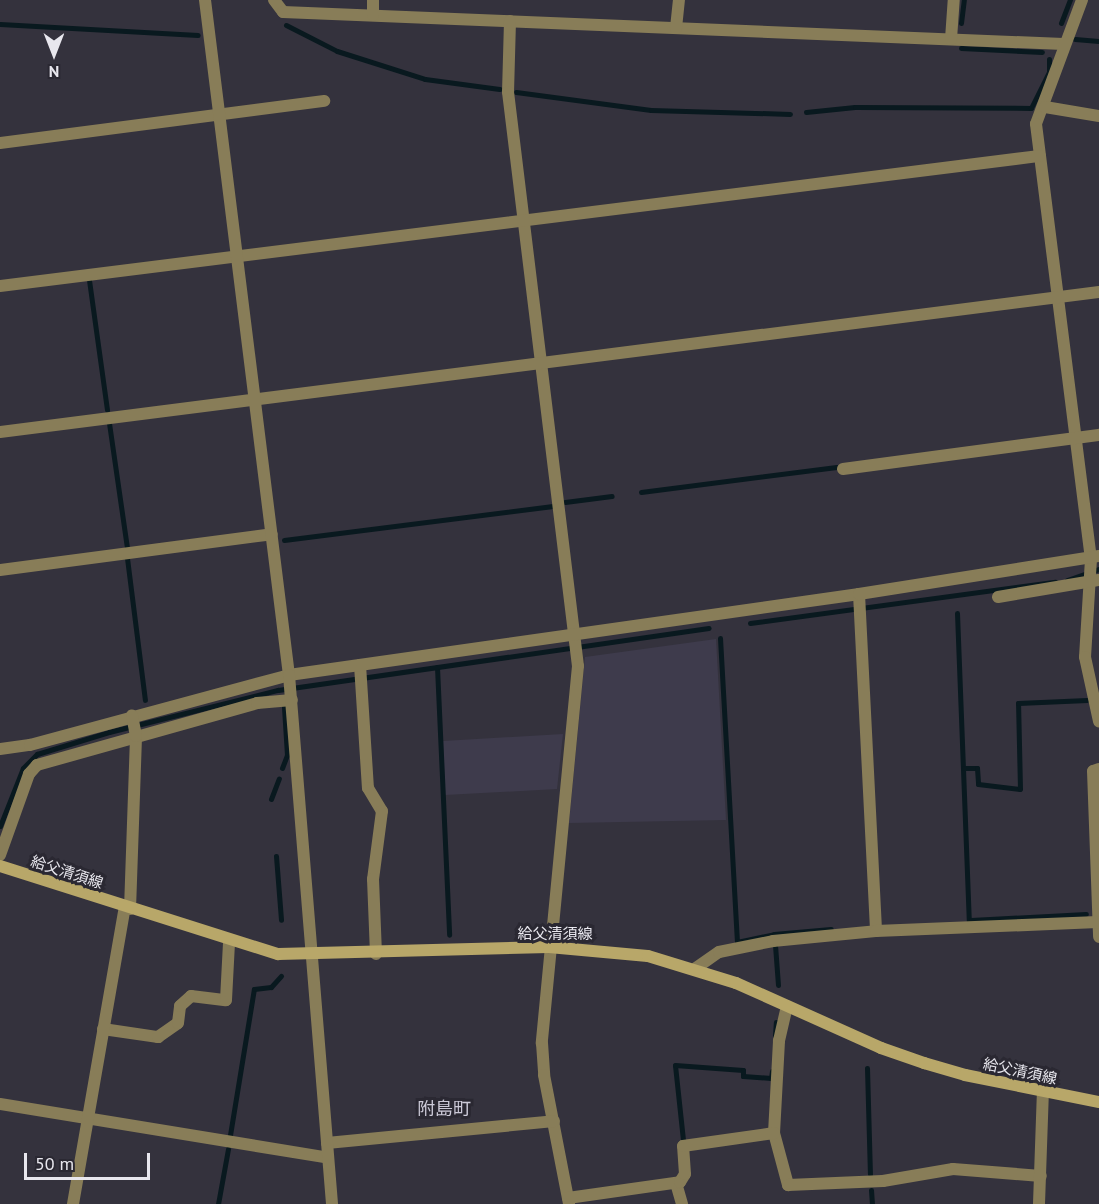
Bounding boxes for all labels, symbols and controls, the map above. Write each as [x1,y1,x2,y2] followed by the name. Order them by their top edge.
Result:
[24,24,84,84] north arrow
[49,62,59,82] text: N
[29,852,105,892] street label: 給父清須線
[518,925,592,943] street label: 給父清須線
[981,1054,1059,1088] street label: 給父清須線
[417,1098,471,1120] district label: 附島町
[27,1141,153,1179] scale bar
[35,1152,74,1175] text: 50 m

